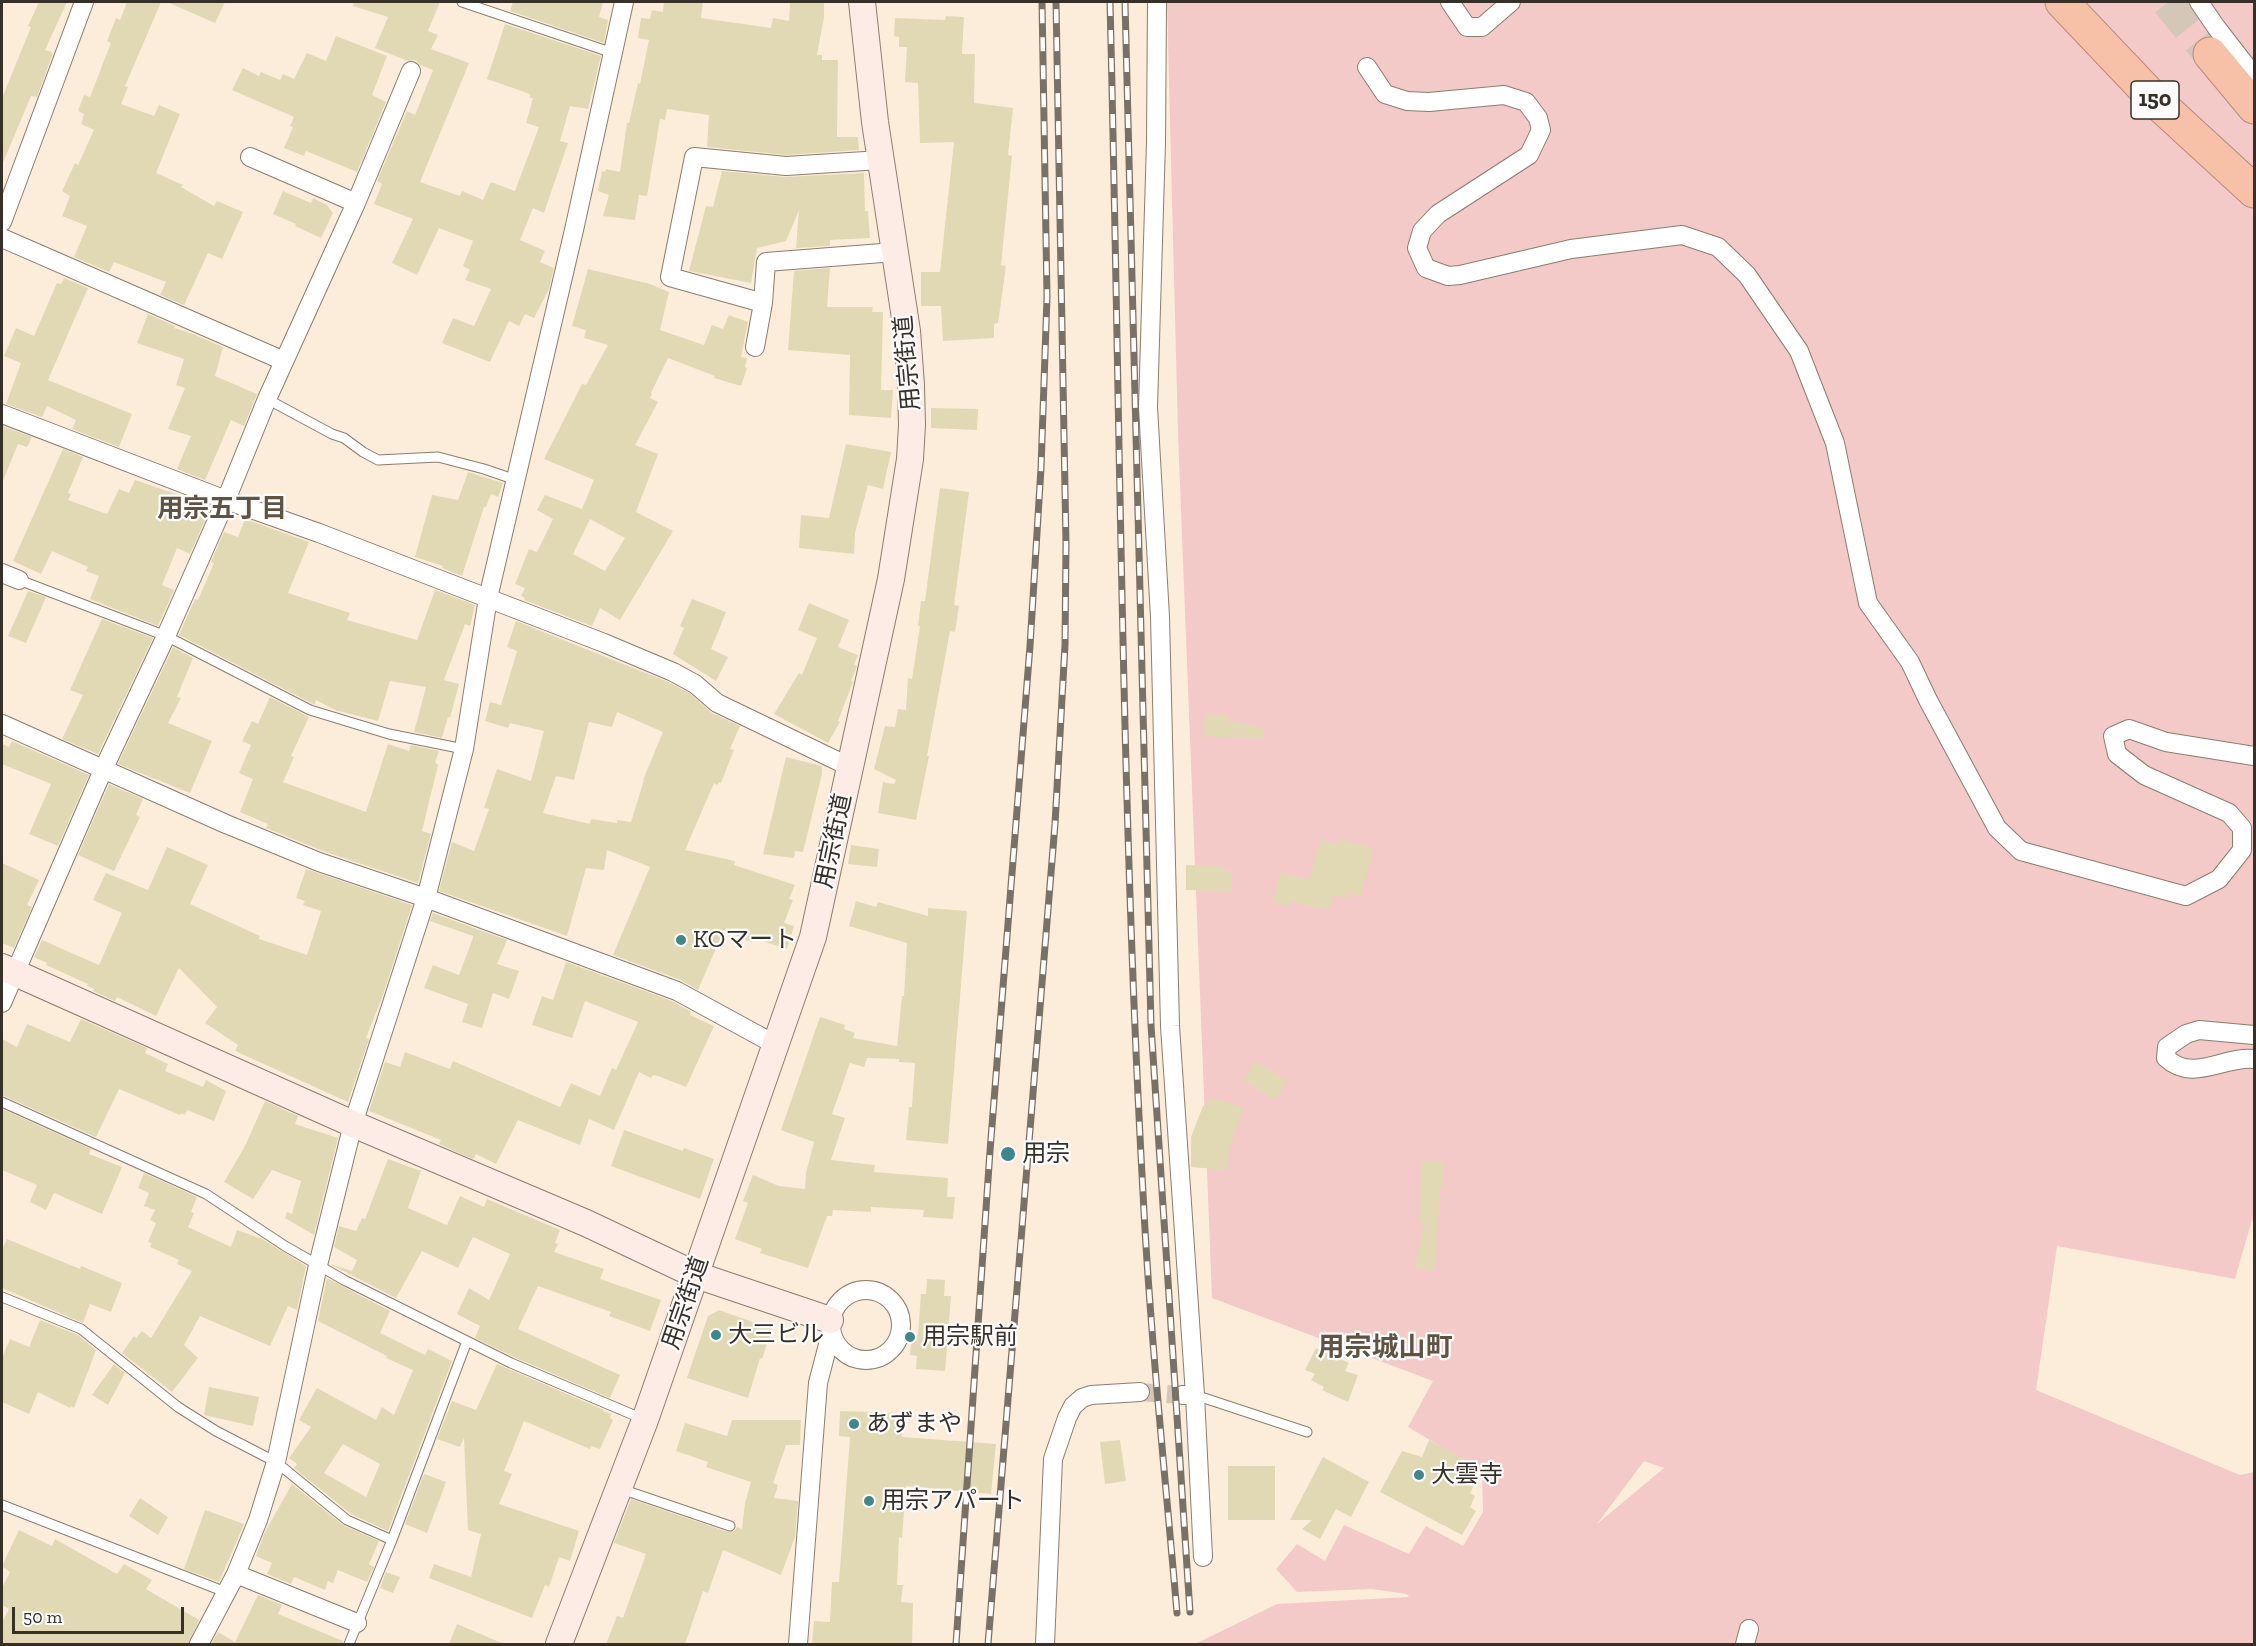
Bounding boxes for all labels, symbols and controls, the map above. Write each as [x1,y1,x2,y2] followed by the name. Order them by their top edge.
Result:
[2131,81,2179,119] road number: 150
[889,314,927,412] street label: 用宗街道
[157,494,287,526] district label: 用宗五丁目
[810,791,858,891] street label: 用宗街道
[693,926,797,954] place label: KOマート
[674,933,688,947] marker: KOマート
[1022,1140,1070,1168] place label: 用宗
[999,1145,1017,1163] marker: 用宗
[657,1253,715,1353] street label: 用宗街道
[728,1321,824,1349] place label: 大三ビル
[922,1323,1018,1351] place label: 用宗駅前
[709,1328,723,1342] marker: 大三ビル
[903,1330,917,1344] marker: 用宗駅前
[1318,1332,1452,1364] district label: 用宗城山町
[866,1410,962,1438] place label: あずまや
[847,1417,861,1431] marker: あずまや
[1431,1461,1503,1489] place label: 大雲寺
[1412,1468,1426,1482] marker: 大雲寺
[881,1487,1025,1515] place label: 用宗アパート
[862,1494,876,1508] marker: 用宗アパート
[15,1595,188,1633] scale bar
[23,1606,62,1628] text: 50 m

